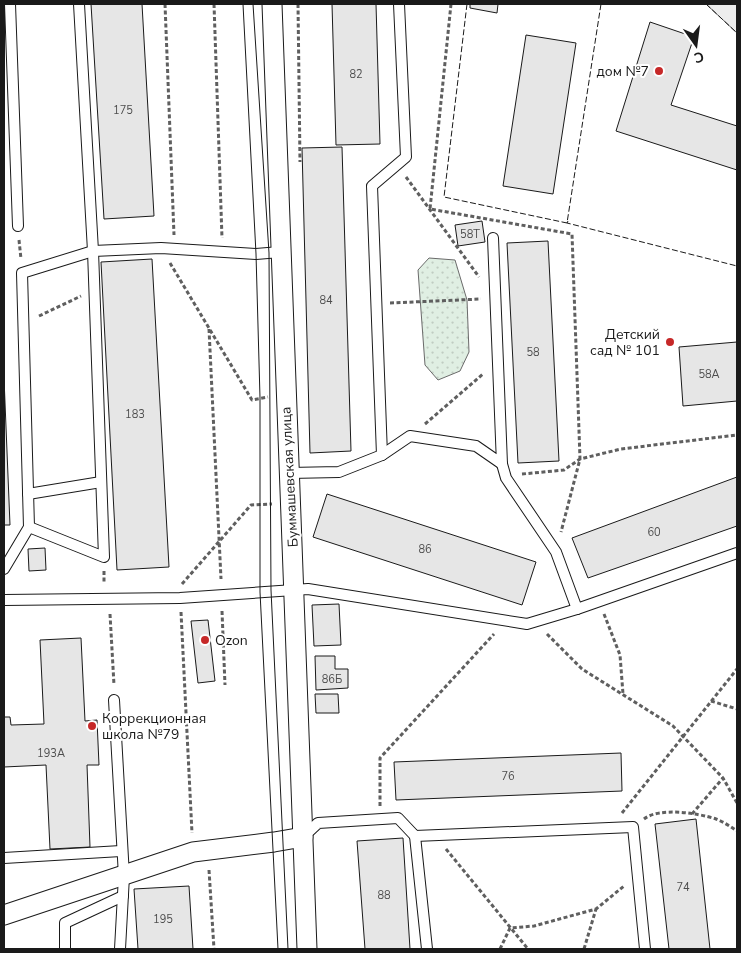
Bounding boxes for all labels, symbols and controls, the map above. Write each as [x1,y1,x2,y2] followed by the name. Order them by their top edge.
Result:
[671,20,721,70] north arrow
[692,47,706,68] text: С
[596,62,649,81] place label: дом №7
[653,65,665,77] marker: дом №7
[349,67,363,82] house number: 82
[113,103,133,118] house number: 175
[460,227,480,242] house number: 58Т
[319,293,333,308] house number: 84
[590,325,660,360] place label: Детский сад № 101
[664,336,676,348] marker: Детский сад № 101
[526,345,540,360] house number: 58
[698,367,720,382] house number: 58А
[276,406,303,548] street label: Буммашевская улица
[125,407,145,422] house number: 183
[647,525,661,540] house number: 60
[418,542,432,557] house number: 86
[215,631,248,650] place label: Ozon
[199,634,211,646] marker: Ozon
[322,672,342,687] house number: 86Б
[102,709,206,744] place label: Коррекционная школа №79
[86,720,98,732] marker: Коррекционная школа №79
[37,746,65,761] house number: 193А
[501,769,515,784] house number: 76
[676,880,690,895] house number: 74
[377,888,391,903] house number: 88
[153,912,173,927] house number: 195

